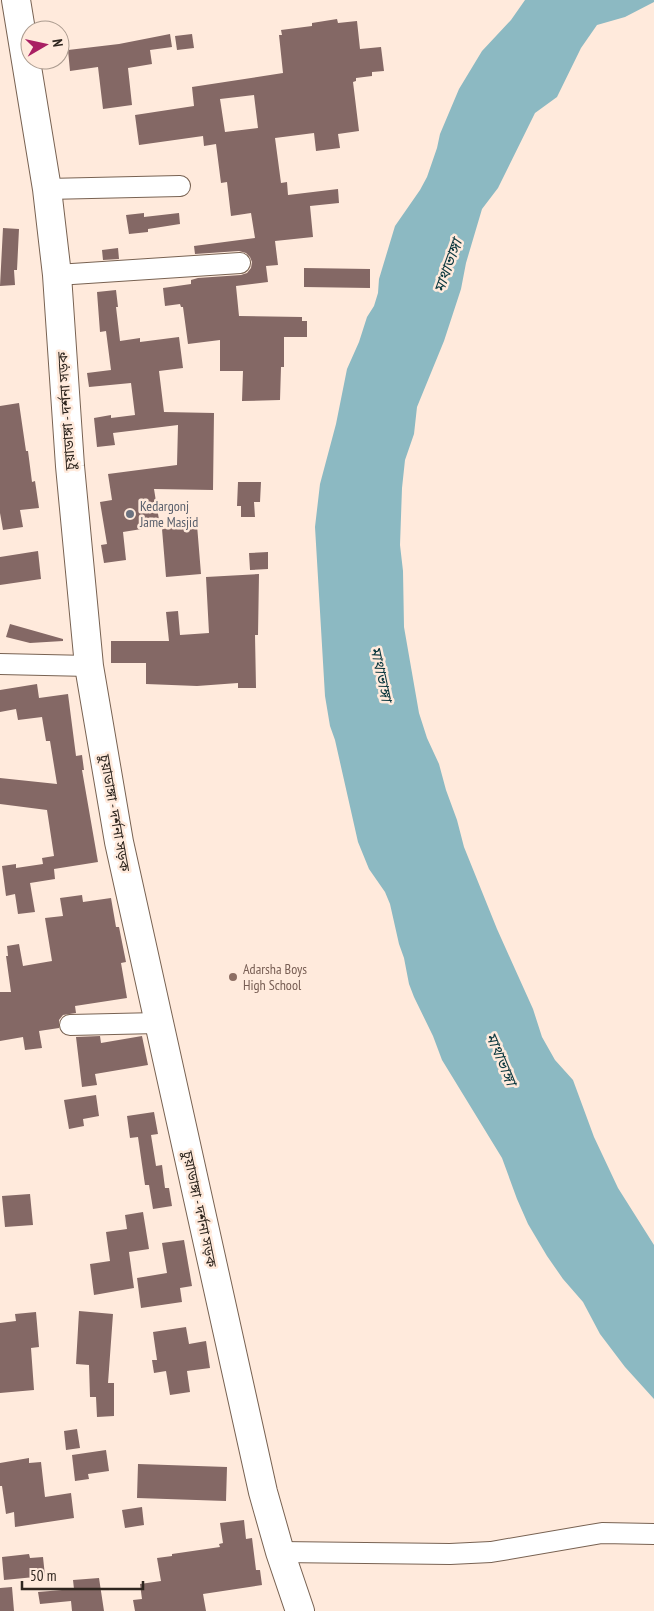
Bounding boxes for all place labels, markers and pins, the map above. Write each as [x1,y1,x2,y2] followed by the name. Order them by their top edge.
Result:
[139,497,198,531] place label: Kedargonj Jame Masjid
[124,508,136,520] marker: Kedargonj Jame Masjid
[243,960,307,994] place label: Adarsha Boys High School
[227,971,239,983] marker: Adarsha Boys High School

